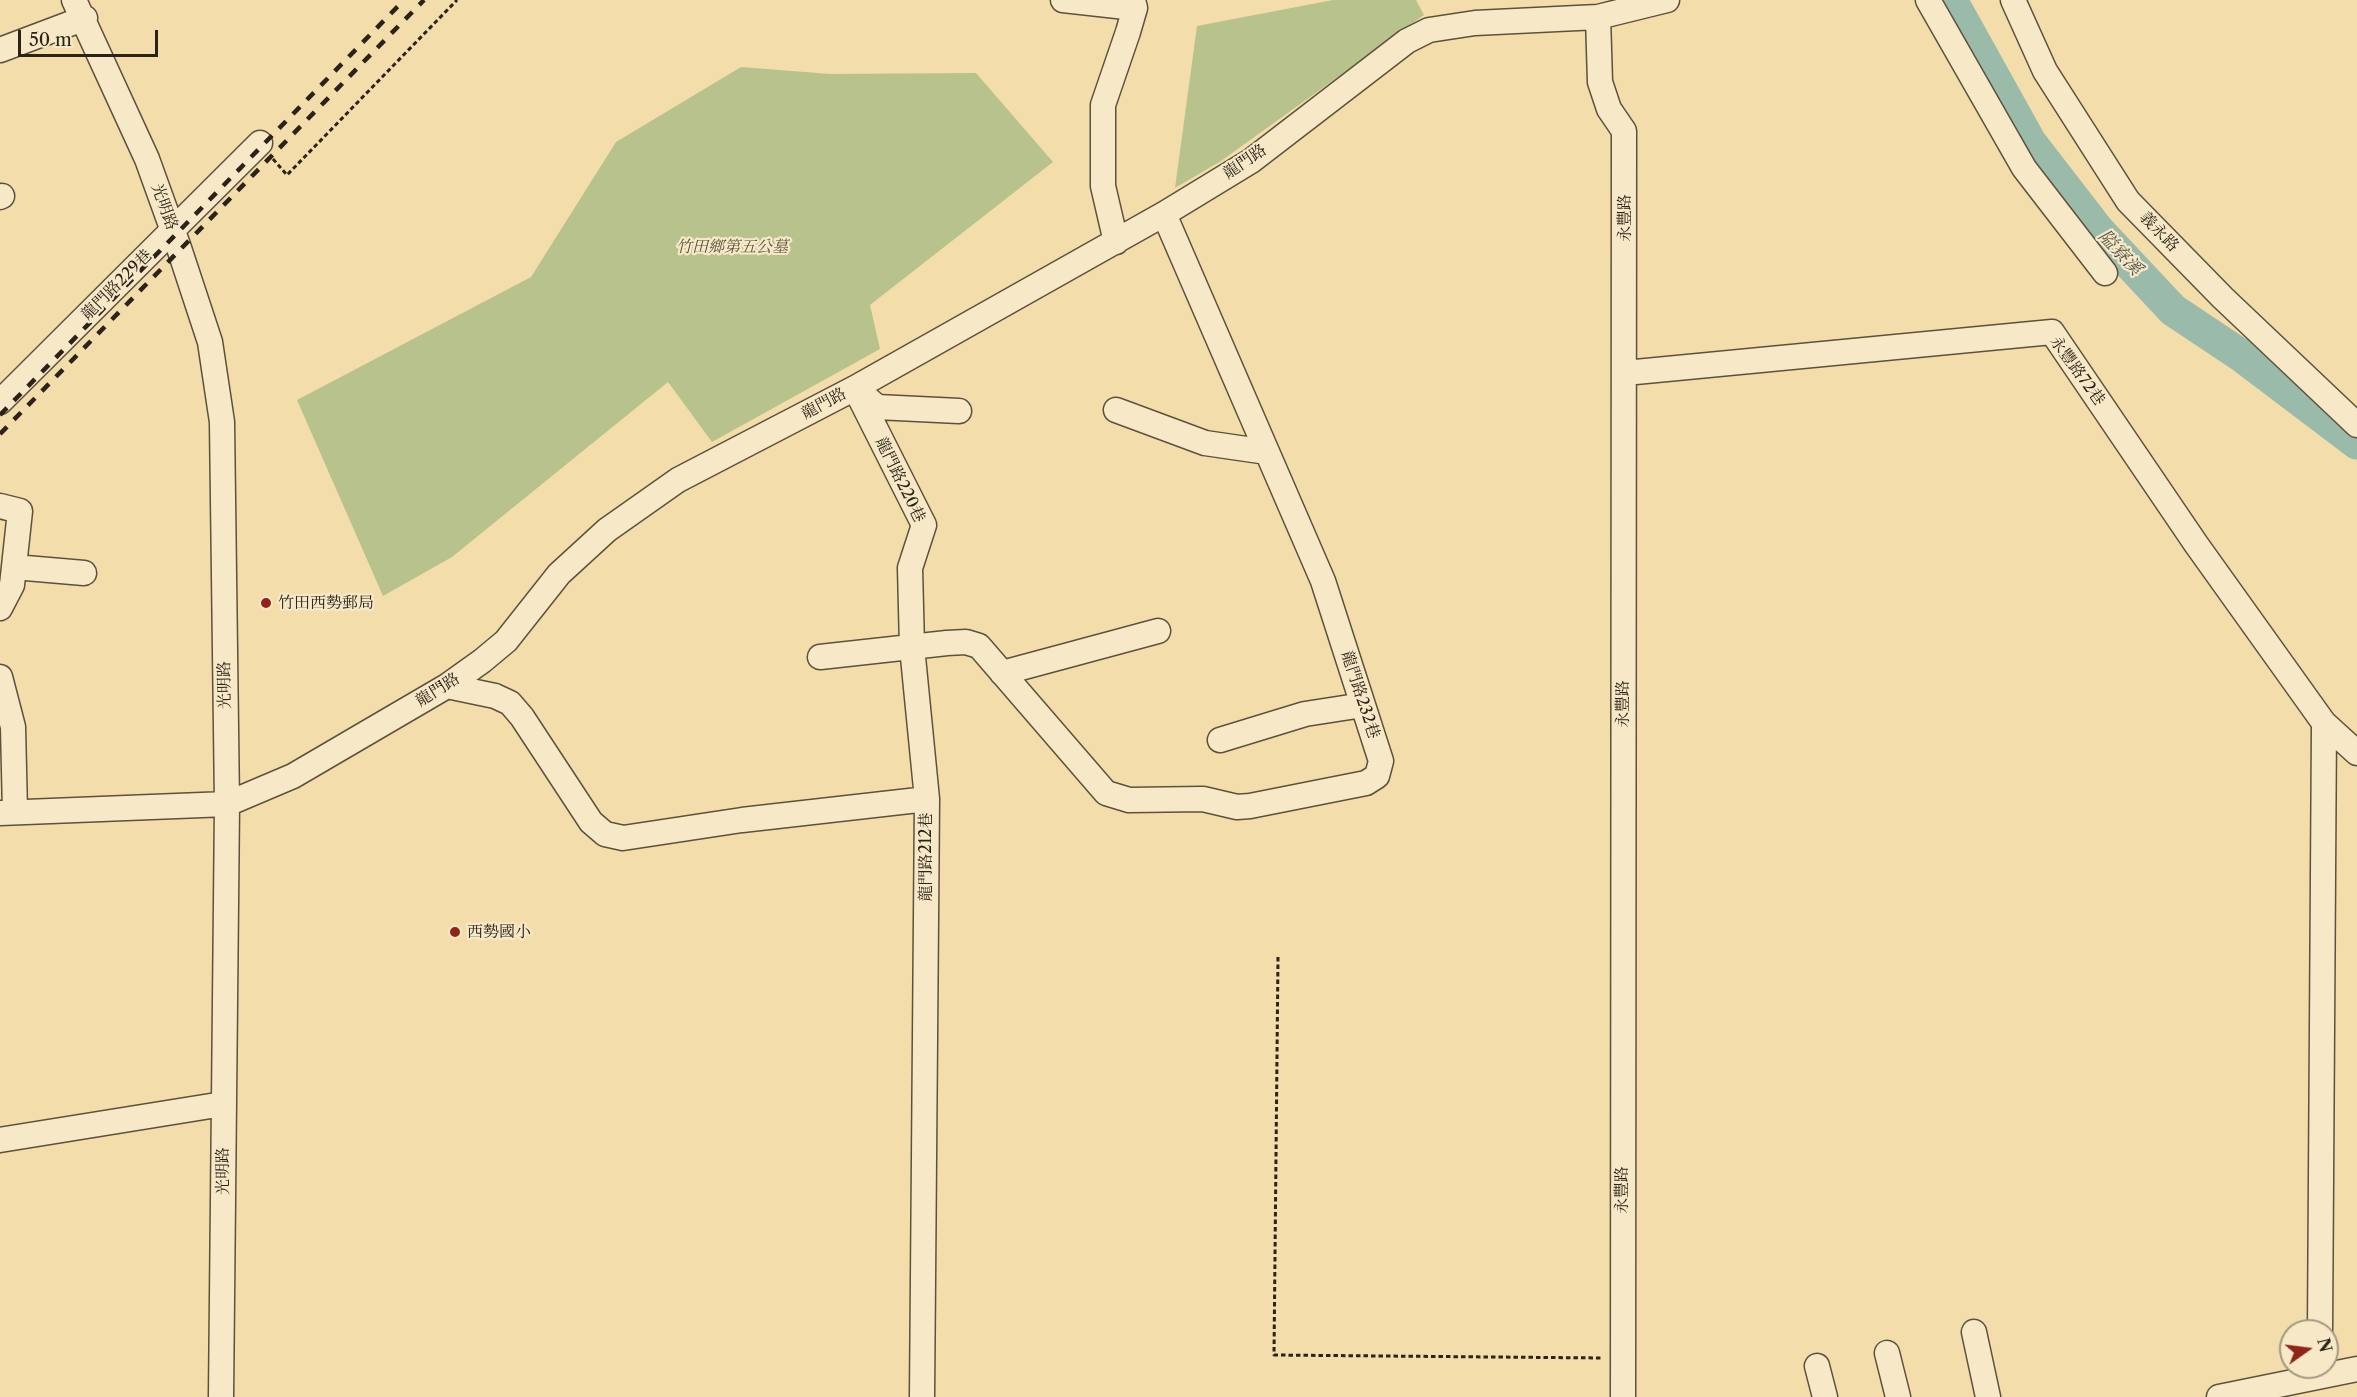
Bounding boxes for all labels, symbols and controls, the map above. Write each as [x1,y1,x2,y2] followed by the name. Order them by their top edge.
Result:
[21,18,160,56] scale bar
[29,29,72,51] text: 50 m
[1220,141,1270,183] street label: 龍門路
[147,181,181,233] street label: 光明路
[1615,194,1635,242] street label: 永豐路
[2135,208,2183,256] street label: 義永路
[2094,226,2146,280] water label: 隘寮溪
[676,237,788,257] park label: 竹田鄉第五公墓
[78,246,156,324] street label: 龍門路229巷
[2045,333,2109,409] street label: 永豐路72巷
[798,384,850,424] street label: 龍門路
[871,434,929,526] street label: 龍門路220巷
[278,593,374,613] place label: 竹田西勢郵局
[259,596,273,610] marker: 竹田西勢郵局
[1337,649,1383,741] street label: 龍門路232巷
[215,661,235,709] street label: 光明路
[413,669,463,711] street label: 龍門路
[1613,680,1633,728] street label: 永豐路
[916,812,936,902] street label: 龍門路212巷
[467,922,531,942] place label: 西勢國小
[448,925,462,939] marker: 西勢國小
[213,1147,233,1195] street label: 光明路
[1612,1166,1632,1214] street label: 永豐路
[2279,1319,2339,1379] north arrow
[2313,1336,2336,1354] text: N

